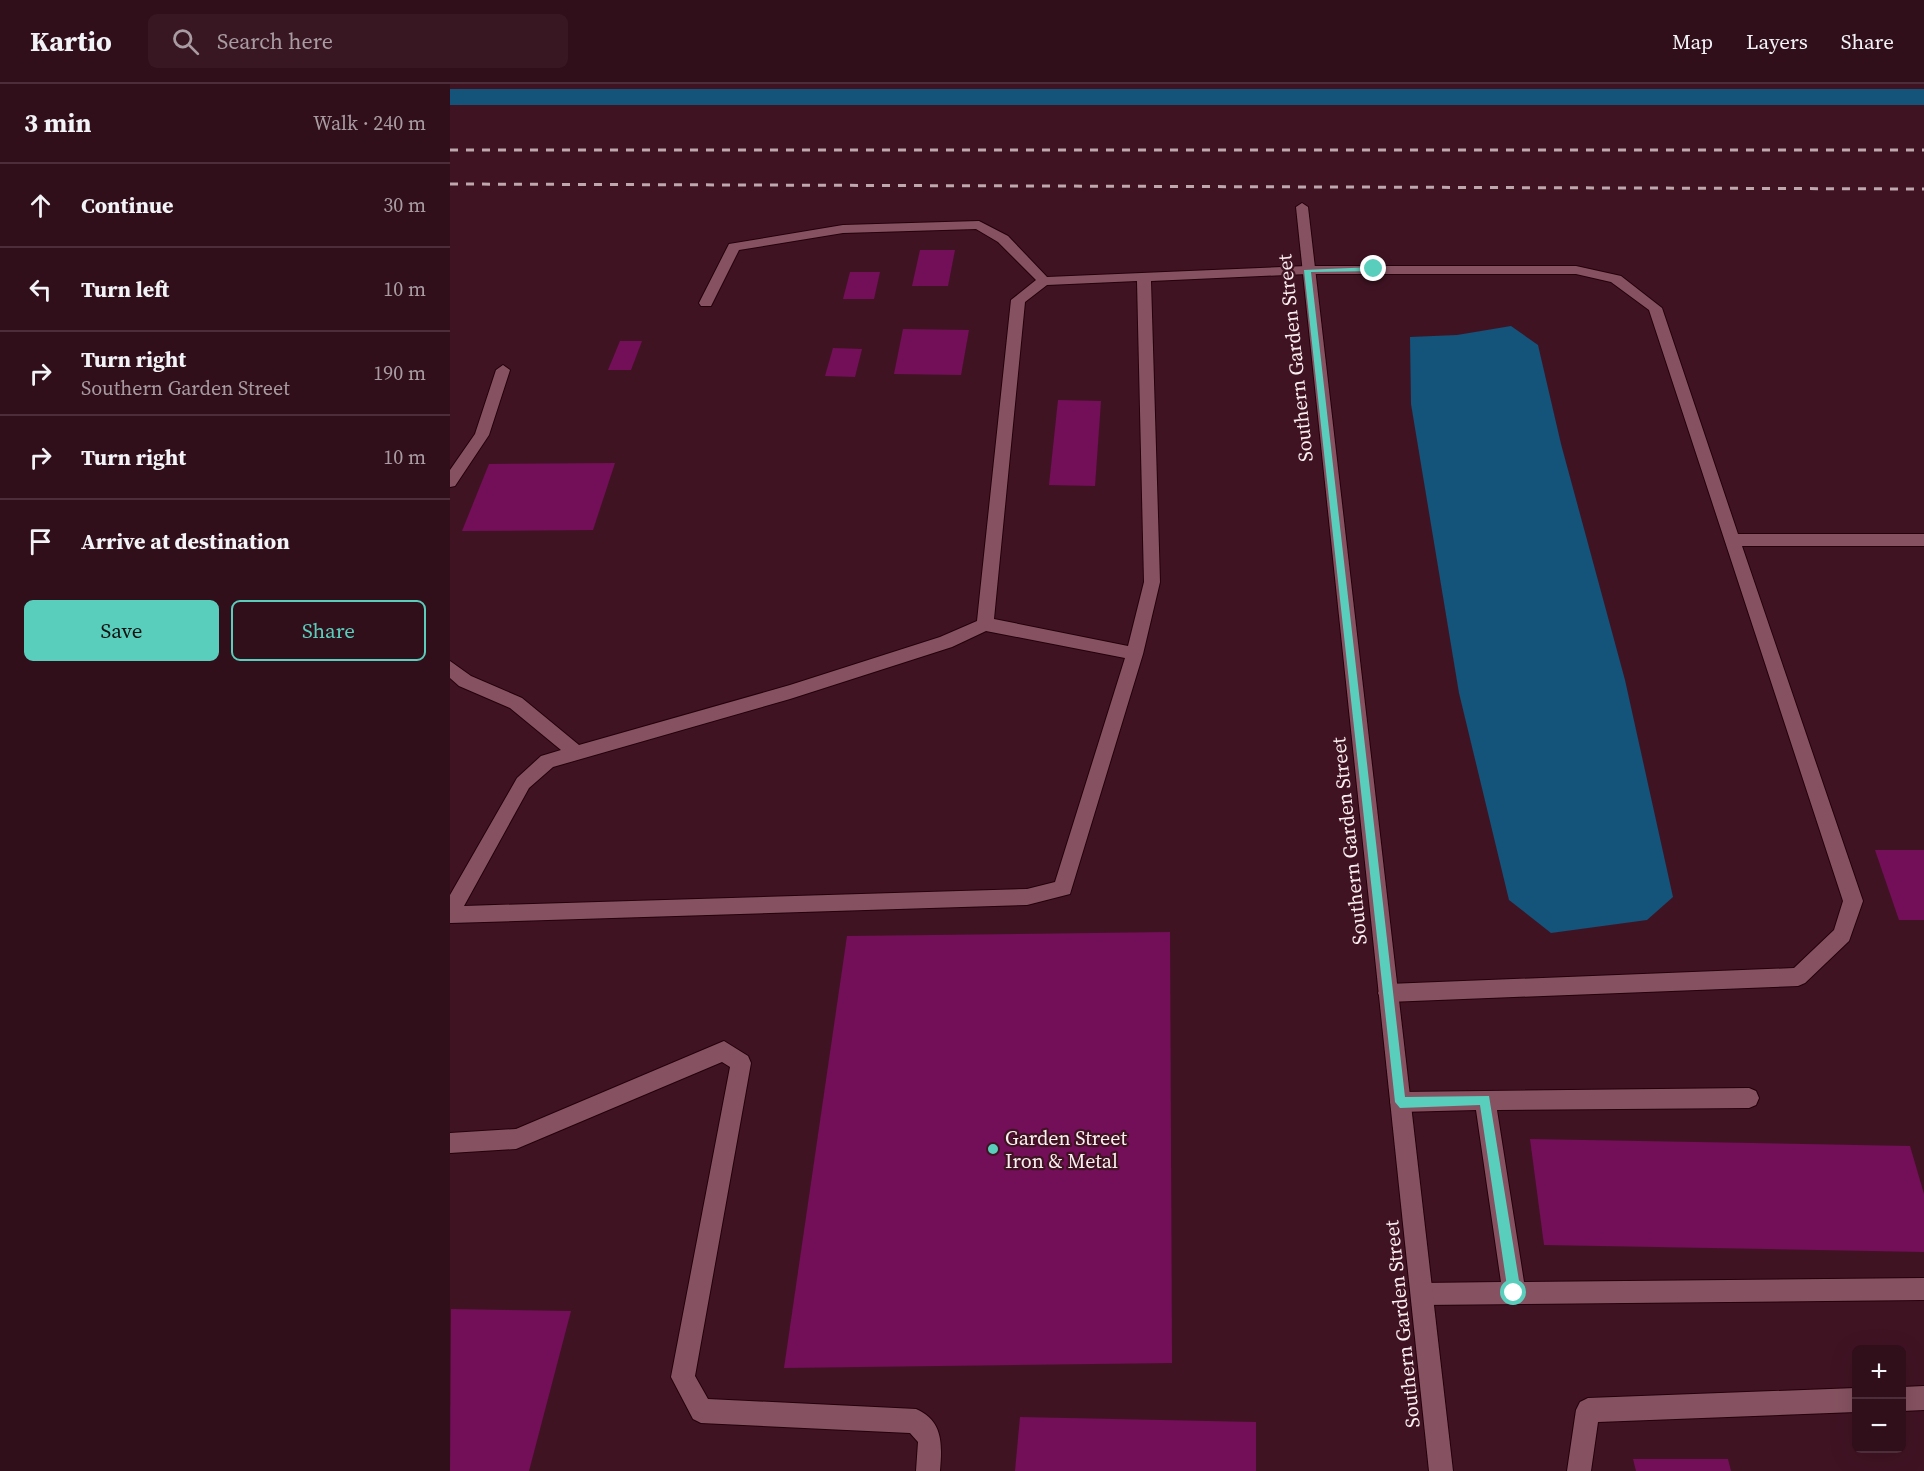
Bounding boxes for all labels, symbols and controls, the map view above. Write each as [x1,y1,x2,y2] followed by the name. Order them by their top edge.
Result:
[148,14,568,68] search box
[30,22,112,60] text: Kartio
[169,25,202,58] icon: search
[217,26,333,56] text: Search here
[1672,27,1713,56] text: Map
[1746,27,1808,56] text: Layers
[1841,27,1894,56] text: Share
[24,105,91,141] text: 3 min
[313,109,426,137] text: Walk · 240 m
[24,189,57,222] icon: ahead
[81,190,174,220] text: Continue
[383,191,426,219] text: 30 m
[1270,252,1320,463] street label: Southern Garden Street
[1360,255,1386,281] route end
[24,273,57,306] icon: left
[81,274,169,304] text: Turn left
[383,275,426,303] text: 10 m
[81,344,186,374] text: Turn right
[24,357,57,390] icon: right
[373,359,426,387] text: 190 m
[81,374,290,402] text: Southern Garden Street
[24,441,57,474] icon: right
[81,442,186,472] text: Turn right
[383,443,426,471] text: 10 m
[24,525,57,558] icon: arrive
[81,526,290,556] text: Arrive at destination
[24,600,219,661] button: Save
[231,600,426,661] button: Share
[1324,735,1374,946] street label: Southern Garden Street
[1005,1124,1127,1175] place label: Garden Street Iron & Metal
[986,1142,1000,1156] marker: Garden Street Iron & Metal
[1377,1218,1427,1429] street label: Southern Garden Street
[1500,1279,1526,1305] route start
[1852,1345,1906,1453] map controls
[1852,1345,1906,1399] button: +
[1852,1399,1906,1453] button: −

